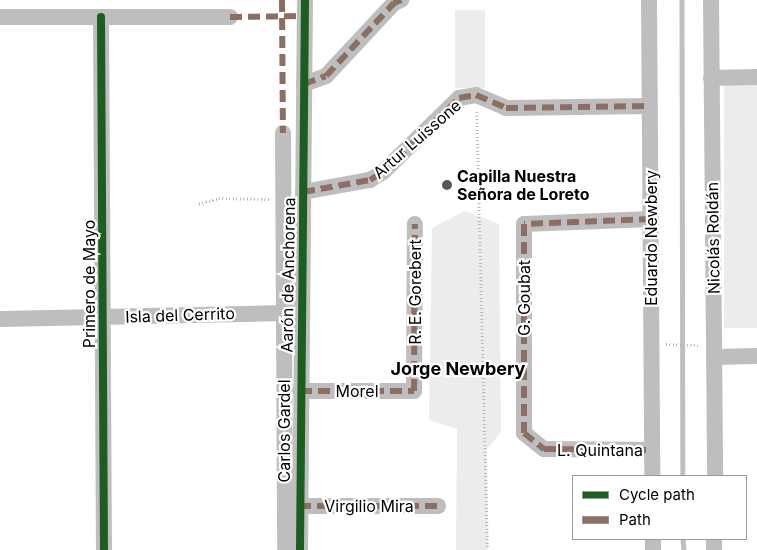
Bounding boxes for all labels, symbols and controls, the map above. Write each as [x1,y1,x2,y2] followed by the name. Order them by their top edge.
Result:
[369,96,465,182] street label: Artur Luissone
[457,166,590,204] place label: Capilla Nuestra Señora de Loreto
[641,170,661,306] street label: Eduardo Newbery
[441,179,453,191] marker: Capilla Nuestra Señora de Loreto
[702,182,724,294] street label: Nicolás Roldán
[277,197,299,353] street label: Aarón de Anchorena
[79,220,99,348] street label: Primero de Mayo
[405,239,425,345] street label: R. E. Gorebert
[514,260,534,336] street label: G. Goubat
[125,303,235,327] street label: Isla del Cerrito
[391,358,525,380] district label: Jorge Newbery
[274,379,294,483] street label: Carlos Gardel
[335,381,379,401] street label: Morel
[557,440,643,460] street label: L. Quintana
[572,475,747,540] legend
[619,485,695,504] text: Cycle path
[324,496,414,516] street label: Virgilio Mira
[619,510,651,529] text: Path

